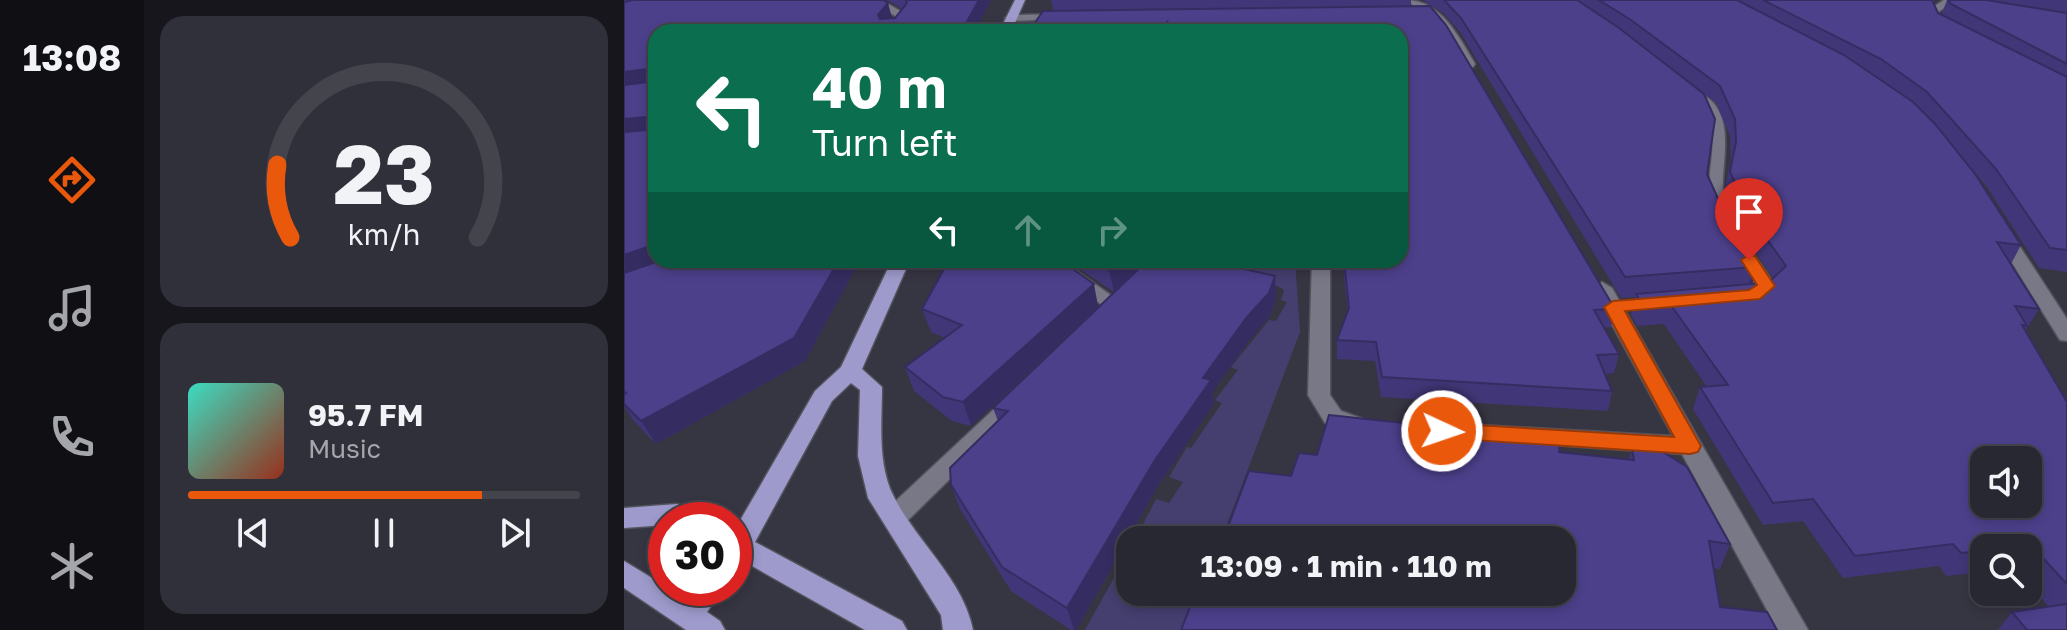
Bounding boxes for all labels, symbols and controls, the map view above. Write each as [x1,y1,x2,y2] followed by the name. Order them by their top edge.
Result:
[23,36,121,79] text: 13:08
[812,53,946,120] text: 40 m
[680,56,784,160] icon: left
[333,121,435,221] text: 23
[812,121,958,164] text: Turn left
[44,152,100,208] icon: directions
[1715,178,1783,260] pin
[1727,190,1771,234] icon: arrive
[922,208,966,252] icon: left
[1006,208,1050,252] icon: ahead
[1090,208,1134,252] icon: right
[348,217,420,251] text: km/h
[44,280,100,336] icon: music
[1400,389,1484,473] position arrow
[308,397,423,433] text: 95.7 FM
[44,409,100,465] icon: phone
[308,433,381,464] text: Music
[1970,446,2042,606] map controls
[1970,446,2042,518] button: sound
[648,502,752,606] speed limit sign: 30
[231,511,275,555] icon: previous
[362,511,406,555] icon: pause
[493,511,537,555] icon: next
[1970,534,2042,606] button: search
[44,538,100,594] icon: climate
[1201,548,1491,584] text: 13:09 · 1 min · 110 m

